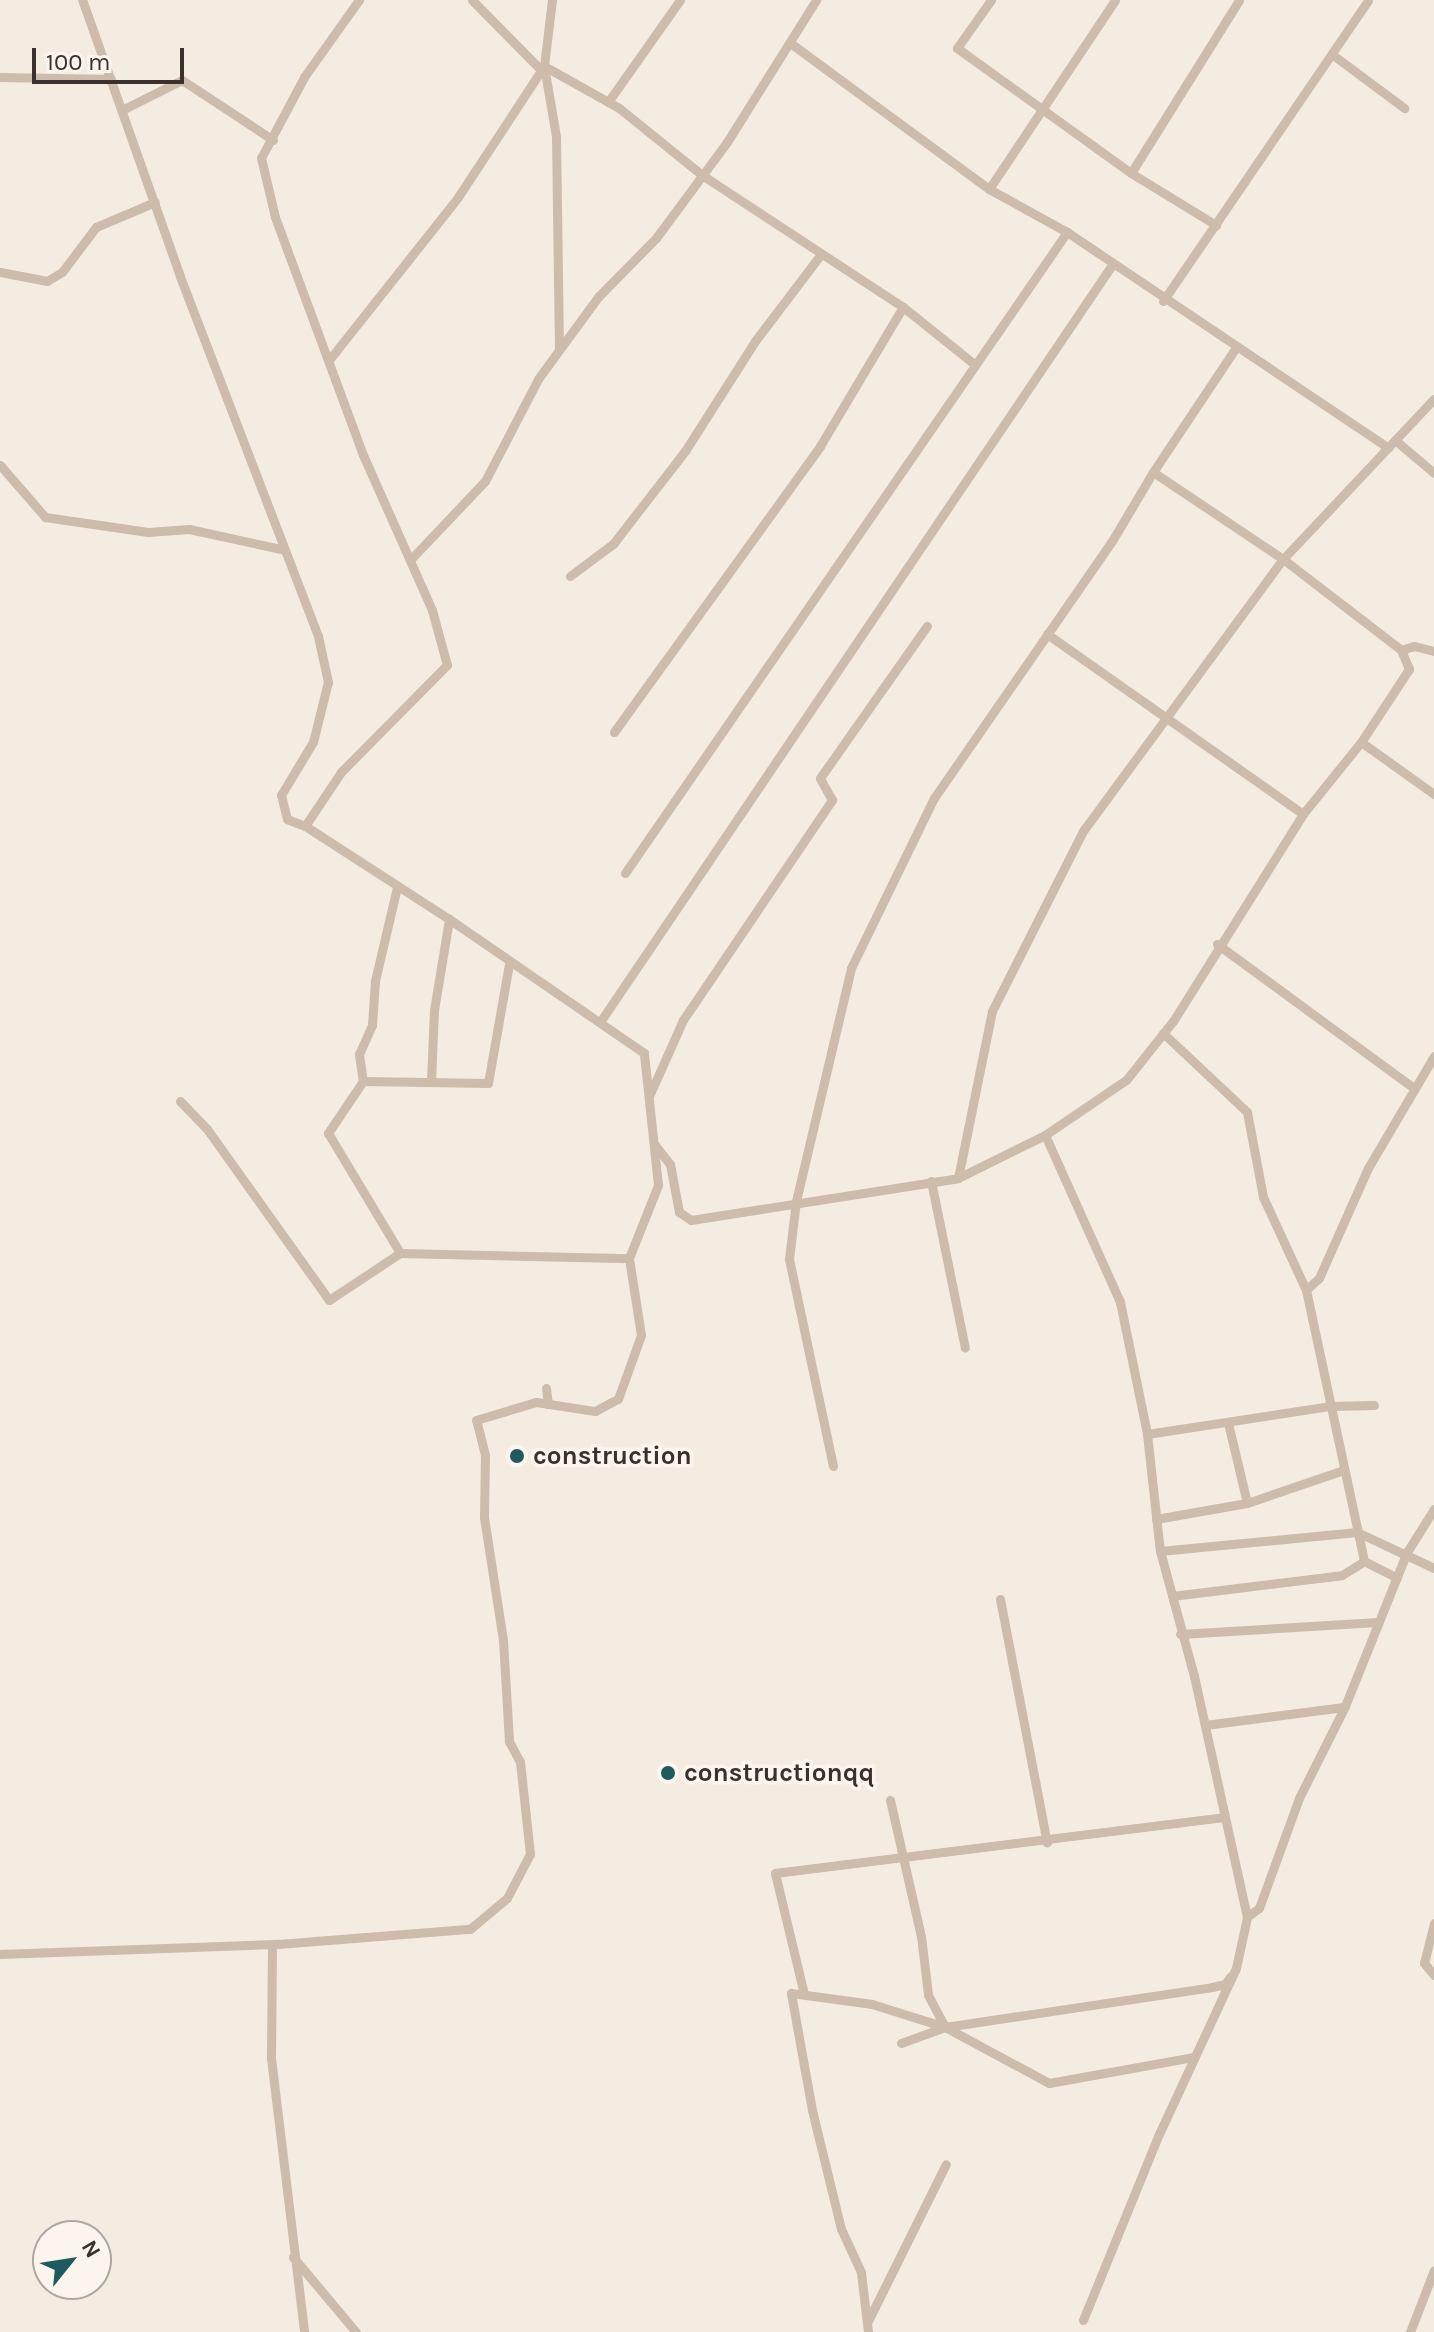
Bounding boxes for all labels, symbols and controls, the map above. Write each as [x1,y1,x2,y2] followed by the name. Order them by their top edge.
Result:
[36,32,188,82] scale bar
[46,48,111,76] text: 100 m
[533,1440,692,1472] place label: construction
[508,1447,526,1465] marker: construction
[684,1757,874,1789] place label: constructionqq
[659,1764,677,1782] marker: constructionqq
[32,2220,112,2300] north arrow
[76,2236,106,2262] text: N

